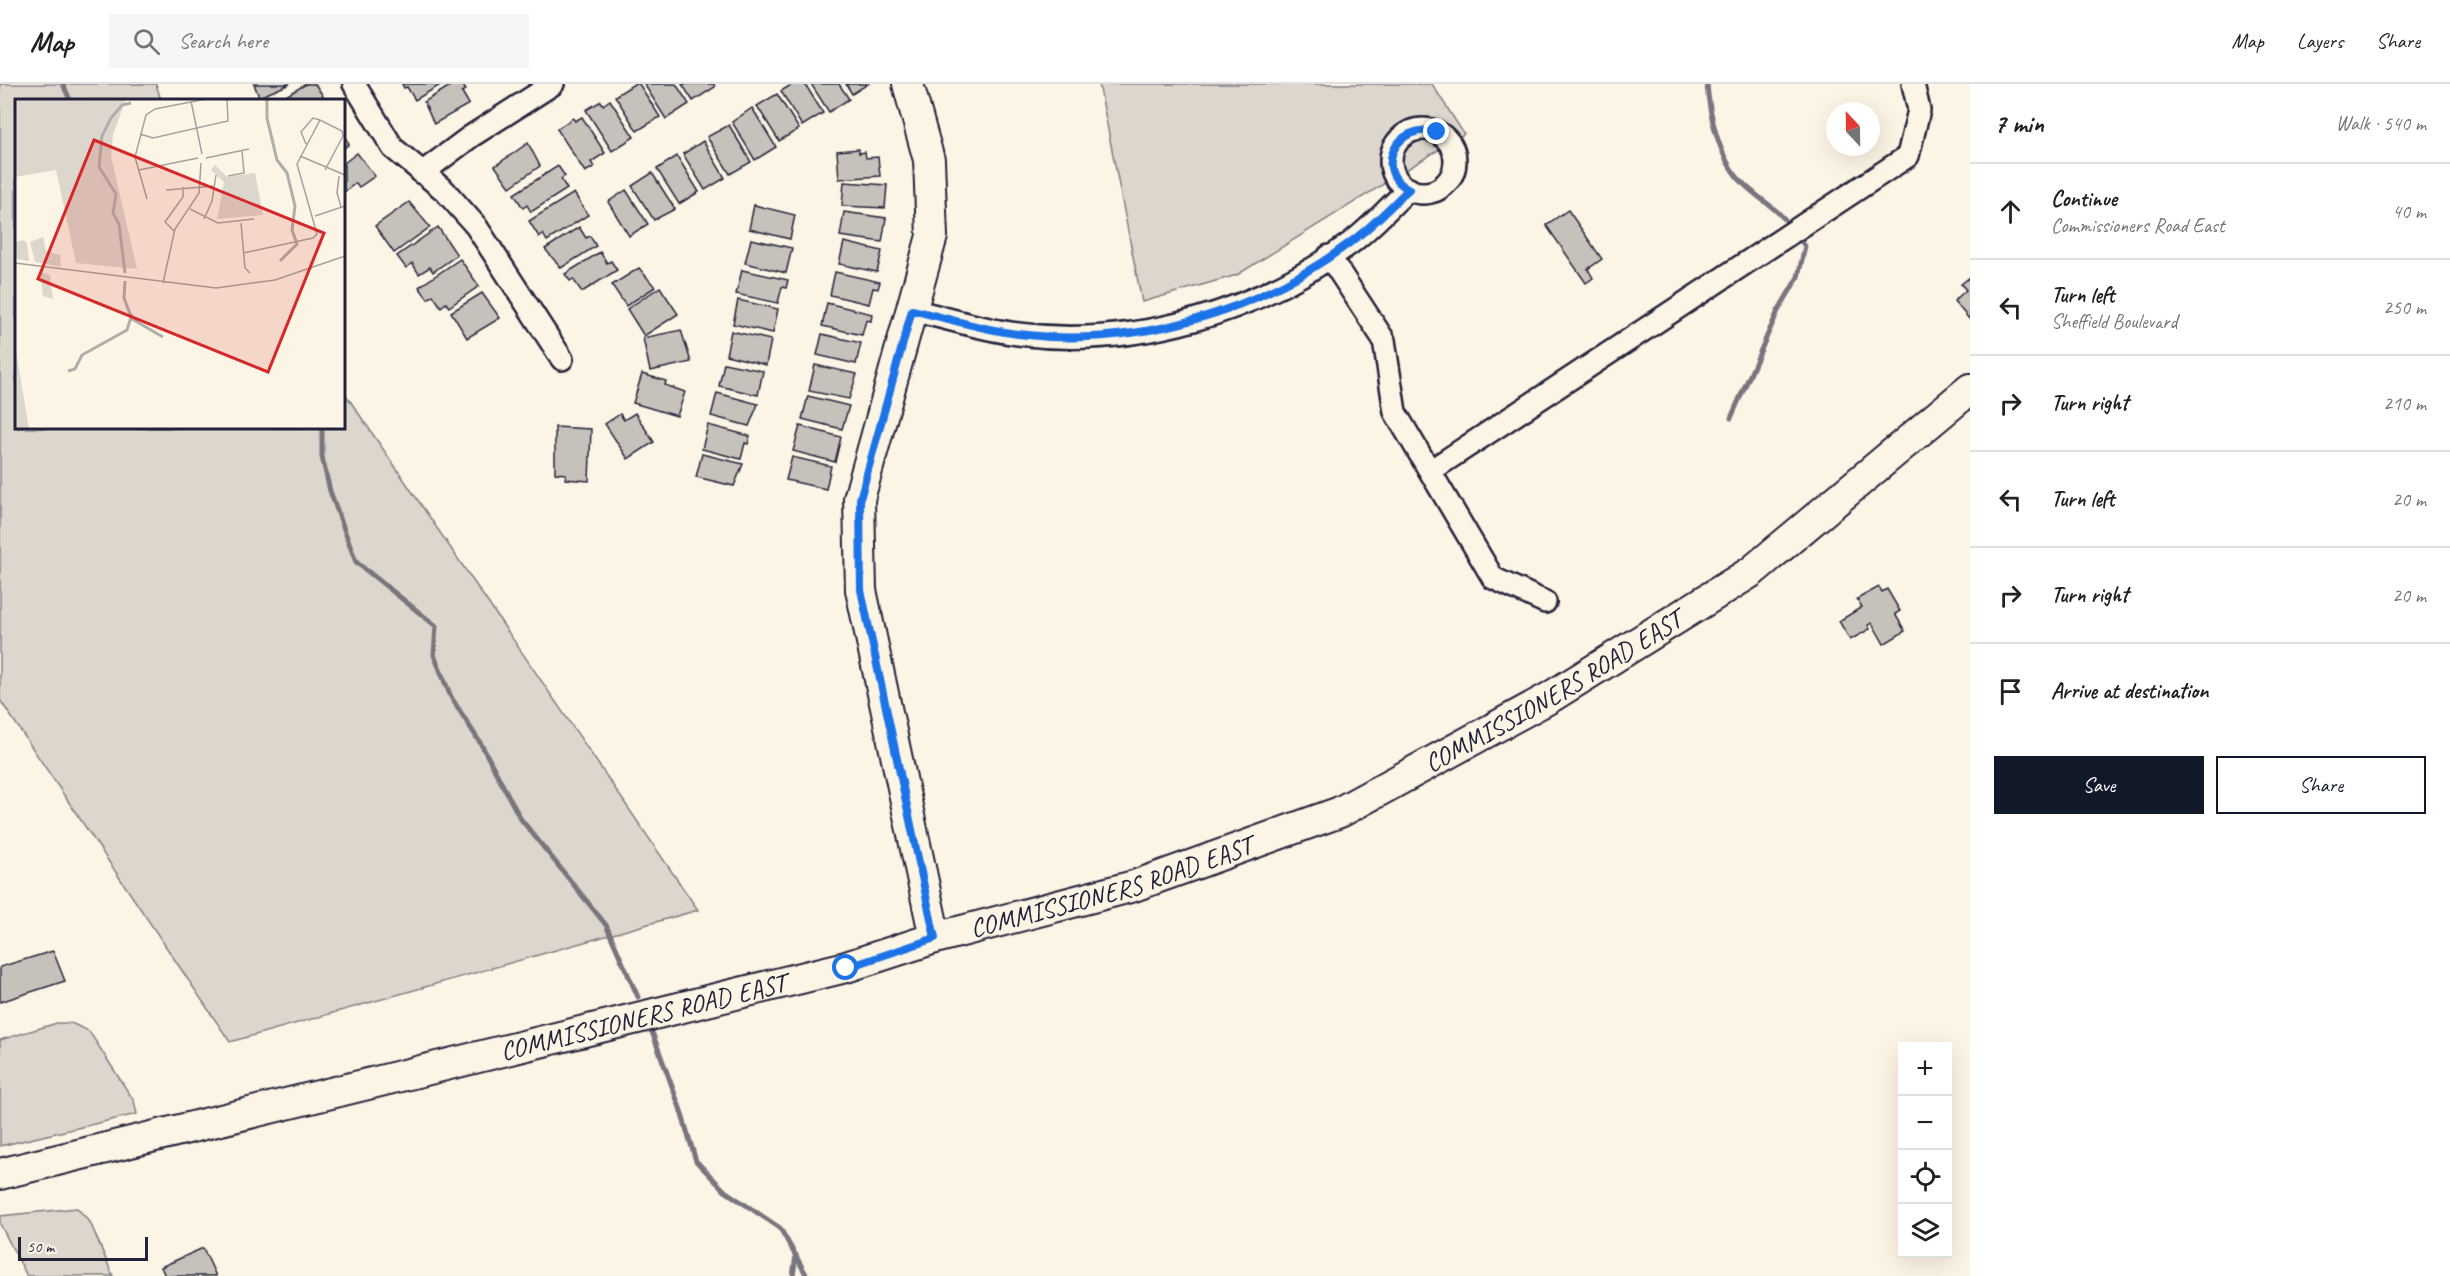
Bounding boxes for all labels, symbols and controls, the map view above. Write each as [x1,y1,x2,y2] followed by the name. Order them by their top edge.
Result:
[109,14,529,68] search box
[30,24,73,59] text: Map
[130,25,163,58] icon: search
[178,27,268,55] text: Search here
[2231,28,2264,54] text: Map
[2297,28,2343,54] text: Layers
[2376,28,2420,54] text: Share
[15,99,345,429] inset map
[1826,102,1880,156] north arrow
[1994,107,2044,140] text: 7 min
[2336,111,2426,136] text: Walk · 540 m
[1423,118,1449,144] route end
[2051,185,2117,213] text: Continue
[1994,195,2027,228] icon: ahead
[2392,199,2426,224] text: 40 m
[2051,213,2225,238] text: Commissioners Road East
[2051,281,2115,309] text: Turn left
[1994,291,2027,324] icon: left
[2383,295,2426,320] text: 250 m
[2051,309,2177,334] text: Sheffield Boulevard
[1994,387,2027,420] icon: right
[2051,389,2128,417] text: Turn right
[2383,391,2426,416] text: 210 m
[1994,483,2027,516] icon: left
[2051,485,2115,513] text: Turn left
[2392,487,2426,512] text: 20 m
[1994,579,2027,612] icon: right
[2051,581,2128,609] text: Turn right
[2392,583,2426,608] text: 20 m
[1419,600,1694,780] street label: COMMISSIONERS ROAD EAST
[1994,675,2027,708] icon: arrive
[2051,677,2208,705] text: Arrive at destination
[1994,756,2204,814] button: Save
[2216,756,2426,814] button: Share
[967,827,1263,945] street label: COMMISSIONERS ROAD EAST
[832,954,858,980] route start
[497,965,796,1068] street label: COMMISSIONERS ROAD EAST
[1898,1042,1952,1258] map controls
[1898,1042,1952,1096] button: +
[1898,1096,1952,1150] button: −
[1898,1150,1952,1204] button: locate
[1898,1204,1952,1258] button: layers
[18,1234,148,1262] scale bar
[27,1237,54,1257] text: 50 m

